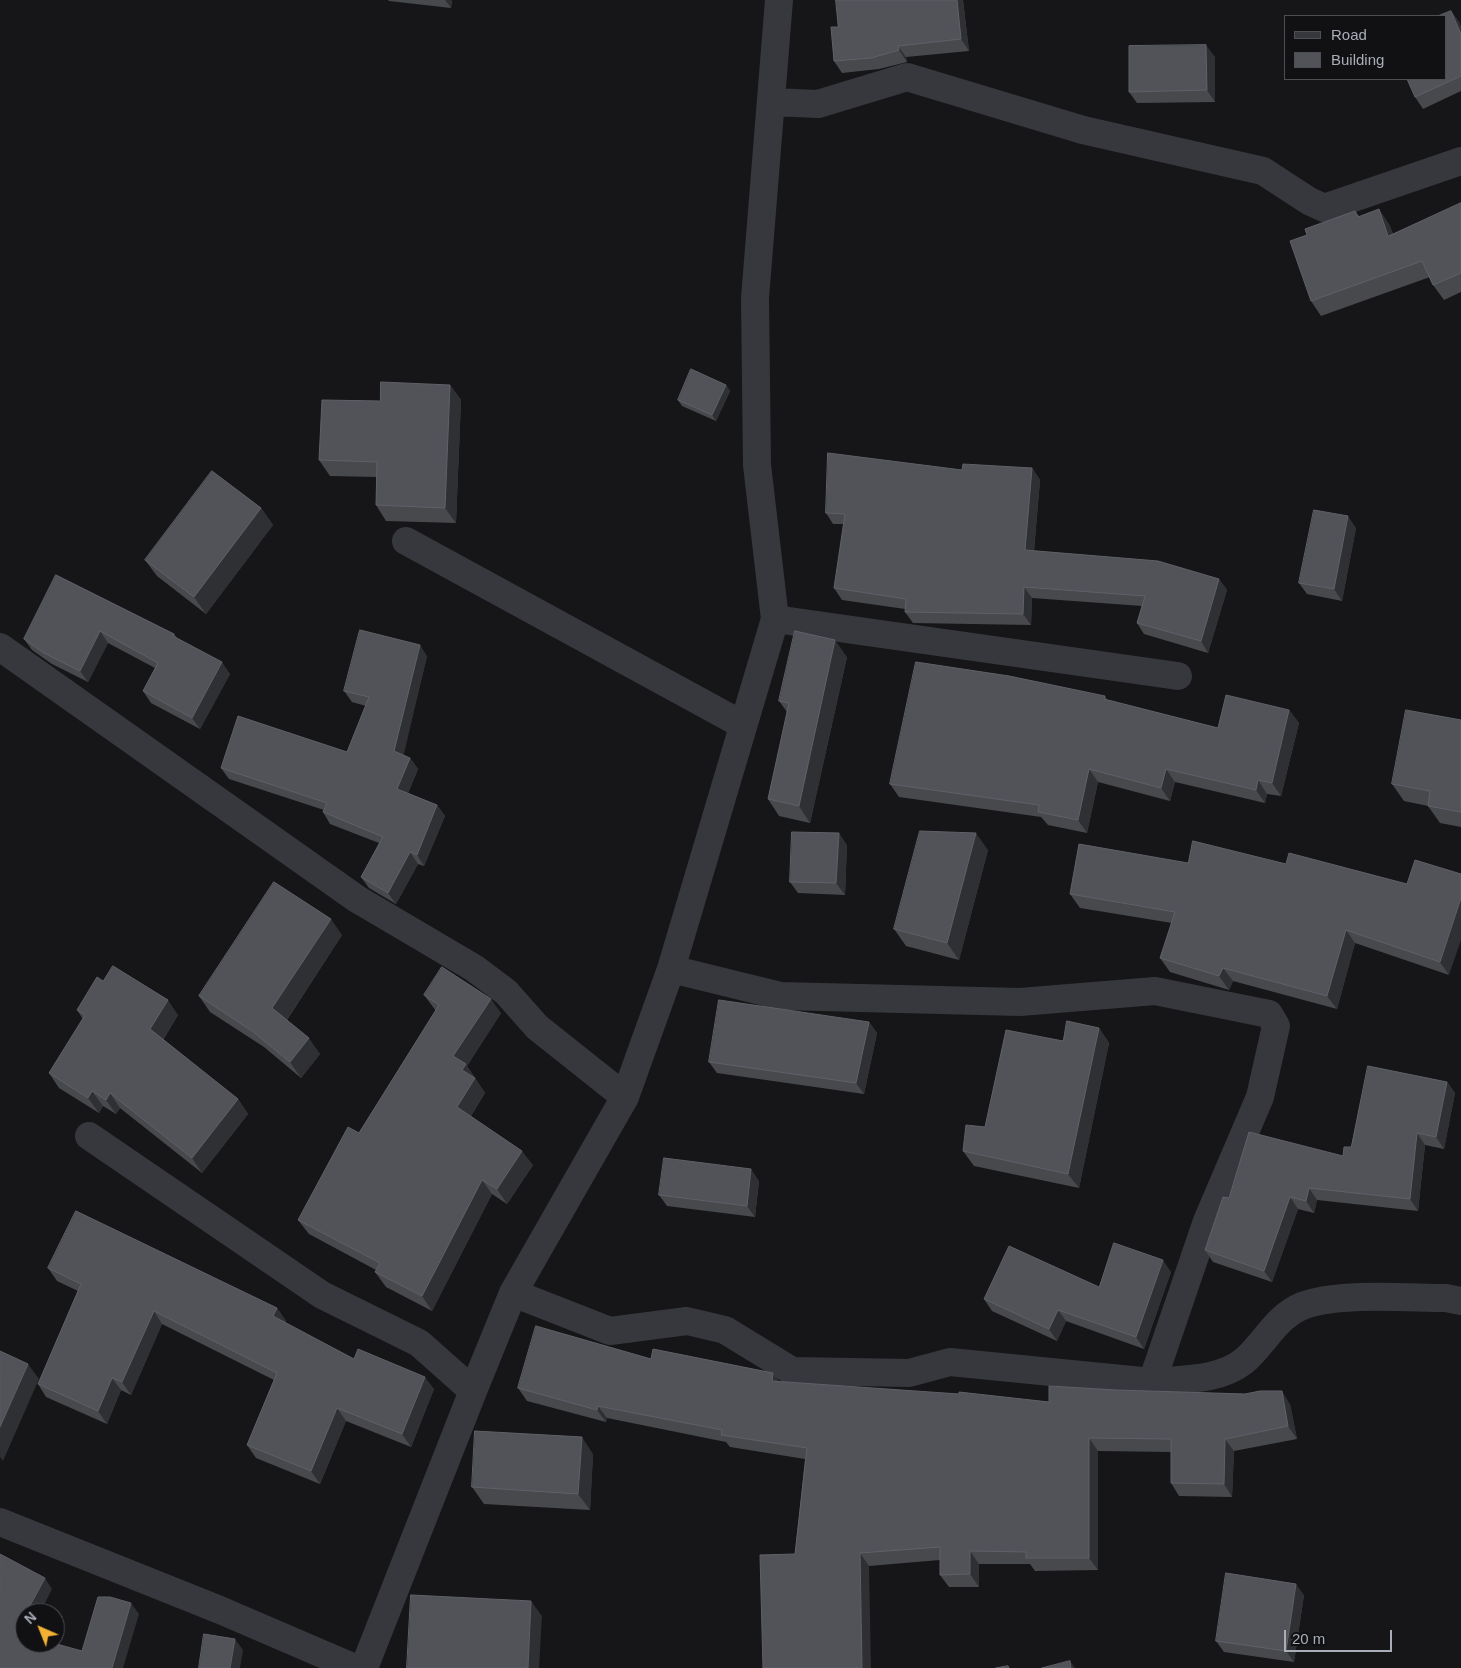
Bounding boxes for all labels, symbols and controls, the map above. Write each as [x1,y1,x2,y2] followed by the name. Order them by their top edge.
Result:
[1284,15,1446,80] legend
[1331,26,1367,43] text: Road
[1331,51,1384,68] text: Building
[15,1603,65,1653] north arrow
[21,1609,39,1627] text: N
[1286,1620,1394,1652] scale bar
[1292,1630,1325,1647] text: 20 m

